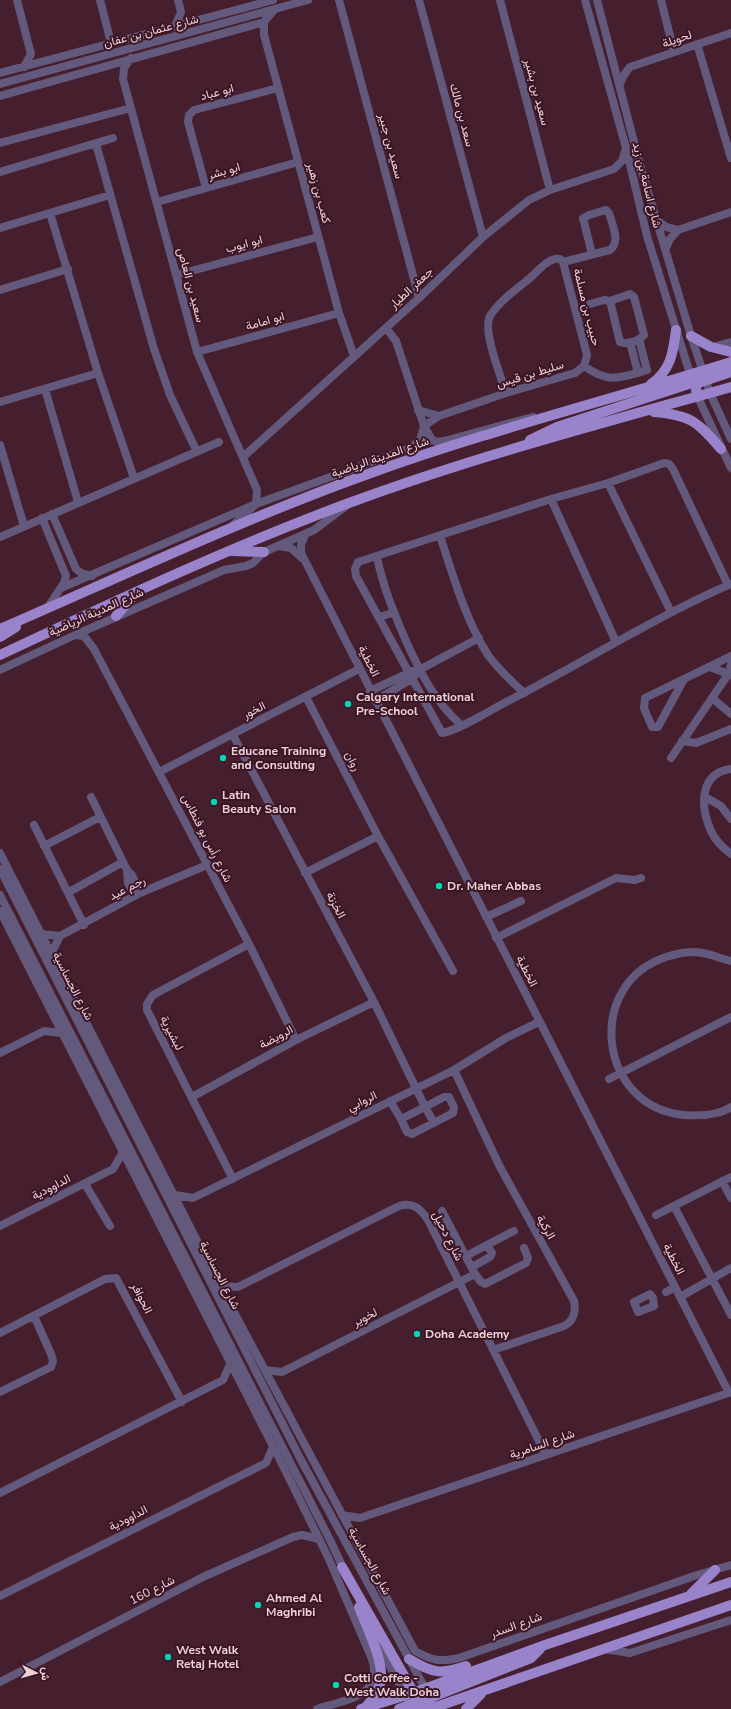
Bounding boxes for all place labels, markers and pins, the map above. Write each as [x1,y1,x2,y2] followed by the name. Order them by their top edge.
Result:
[356,689,475,719] place label: Calgary International Pre-School
[343,699,353,709] marker: Calgary International Pre-School
[231,743,326,773] place label: Educane Training and Consulting
[218,753,228,763] marker: Educane Training and Consulting
[222,787,296,817] place label: Latin Beauty Salon
[209,797,219,807] marker: Latin Beauty Salon
[447,878,541,894] place label: Dr. Maher Abbas
[434,881,444,891] marker: Dr. Maher Abbas
[425,1326,510,1342] place label: Doha Academy
[412,1329,422,1339] marker: Doha Academy
[266,1590,322,1620] place label: Ahmed Al Maghribi
[253,1600,263,1610] marker: Ahmed Al Maghribi
[176,1642,239,1672] place label: West Walk Retaj Hotel
[163,1652,173,1662] marker: West Walk Retaj Hotel
[344,1670,439,1700] place label: Cotti Coffee - West Walk Doha
[331,1680,341,1690] marker: Cotti Coffee - West Walk Doha

